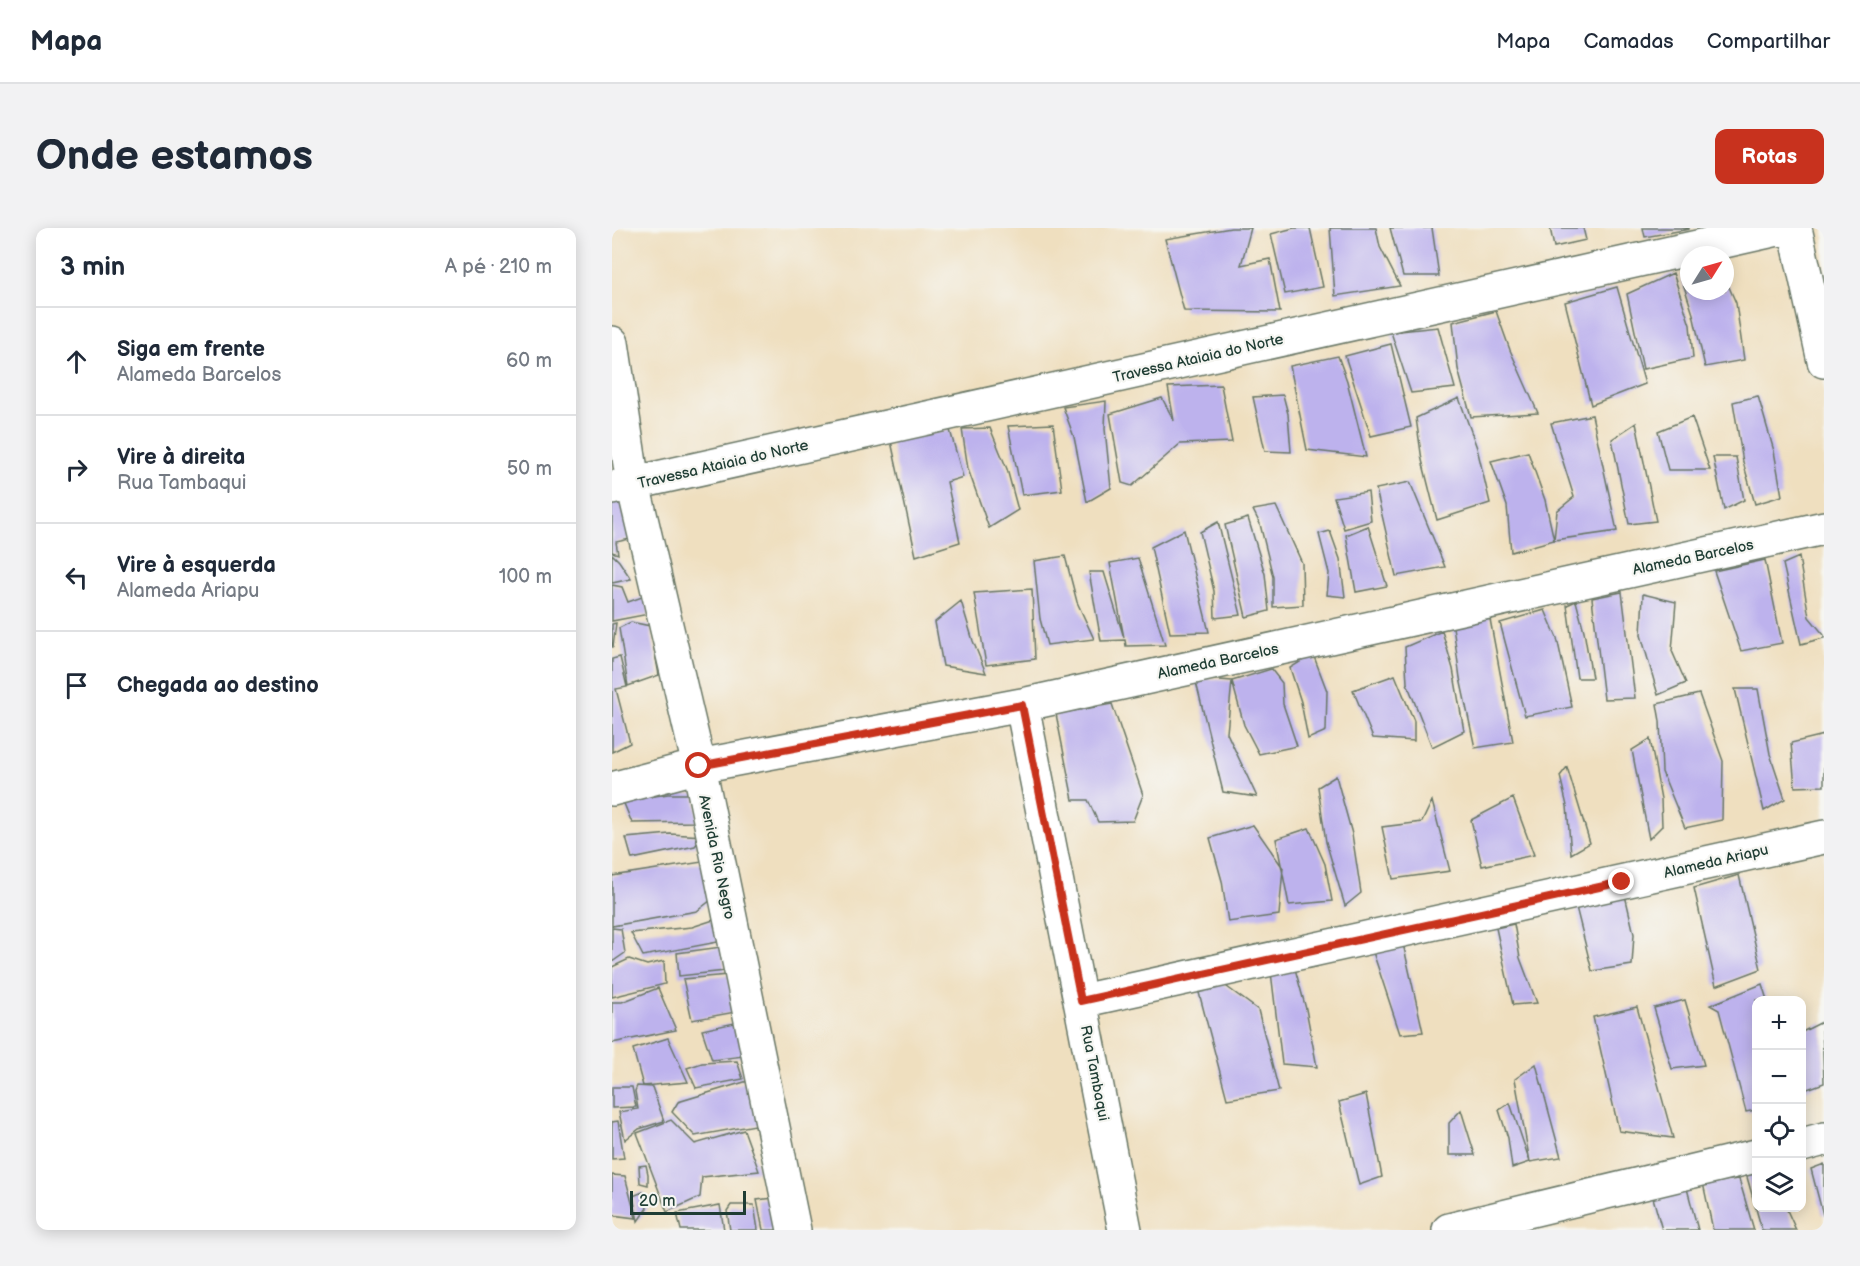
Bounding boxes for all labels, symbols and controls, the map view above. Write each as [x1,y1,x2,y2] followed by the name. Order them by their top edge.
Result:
[30,25,102,58] text: Mapa
[1496,29,1550,54] text: Mapa
[1583,29,1674,54] text: Camadas
[1707,29,1830,54] text: Compartilhar
[1715,129,1824,184] button: Rotas
[36,131,313,182] text: Onde estamos
[1680,246,1734,300] north arrow
[60,252,125,283] text: 3 min
[445,255,552,279] text: A pé · 210 m
[1111,330,1285,387] street label: Travessa Ataiaia do Norte
[117,336,265,363] text: Siga em frente
[60,345,93,378] icon: ahead
[506,349,552,373] text: 60 m
[117,363,281,387] text: Alameda Barcelos
[636,436,810,493] street label: Travessa Ataiaia do Norte
[117,444,245,471] text: Vire à direita
[60,453,93,486] icon: right
[507,457,552,481] text: 50 m
[117,471,247,495] text: Rua Tambaqui
[1631,535,1756,580] street label: Alameda Barcelos
[117,552,276,579] text: Vire à esquerda
[60,561,93,594] icon: left
[499,565,552,589] text: 100 m
[117,579,259,603] text: Alameda Ariapu
[1156,639,1281,684] street label: Alameda Barcelos
[60,669,93,702] icon: arrive
[117,672,319,699] text: Chegada ao destino
[685,752,711,778] route start
[694,793,739,921] street label: Avenida Rio Negro
[1662,840,1770,883] street label: Alameda Ariapu
[1608,868,1634,894] route end
[1752,996,1806,1212] map controls
[1752,996,1806,1050] button: +
[1076,1024,1113,1123] street label: Rua Tambaqui
[1752,1050,1806,1104] button: −
[1752,1104,1806,1158] button: locate
[1752,1158,1806,1212] button: layers
[630,1188,746,1216] scale bar
[639,1192,675,1211] text: 20 m

